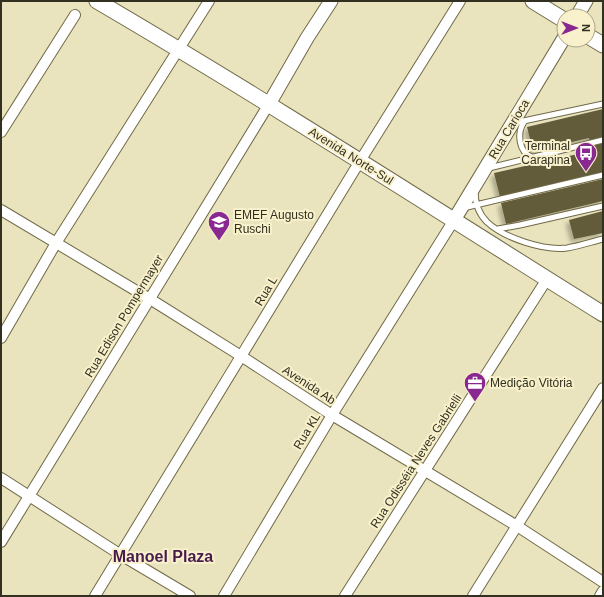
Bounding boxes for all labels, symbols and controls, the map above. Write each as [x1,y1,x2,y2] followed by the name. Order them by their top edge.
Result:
[556,8,596,48] north arrow
[580,24,592,32] text: N
[486,97,532,161] street label: Rua Carioca
[306,124,396,188] street label: Avenida Norte-Sul
[521,139,570,167] place label: Terminal Carapina
[573,140,599,173] bus stop icon: Terminal Carapina
[234,208,314,236] place label: EMEF Augusto Ruschi
[206,209,232,242] school or university icon: EMEF Augusto Ruschi
[82,252,166,380] street label: Rua Edison Pompermayer
[252,273,280,308] street label: Rua L
[280,363,338,408] street label: Avenida Ab
[462,370,488,403] office icon: Medição Vitória
[490,376,573,390] place label: Medição Vitória
[367,391,465,531] street label: Rua Odisséia Neves Gabrielli
[291,410,323,452] street label: Rua KL
[113,548,213,565] district label: Manoel Plaza

